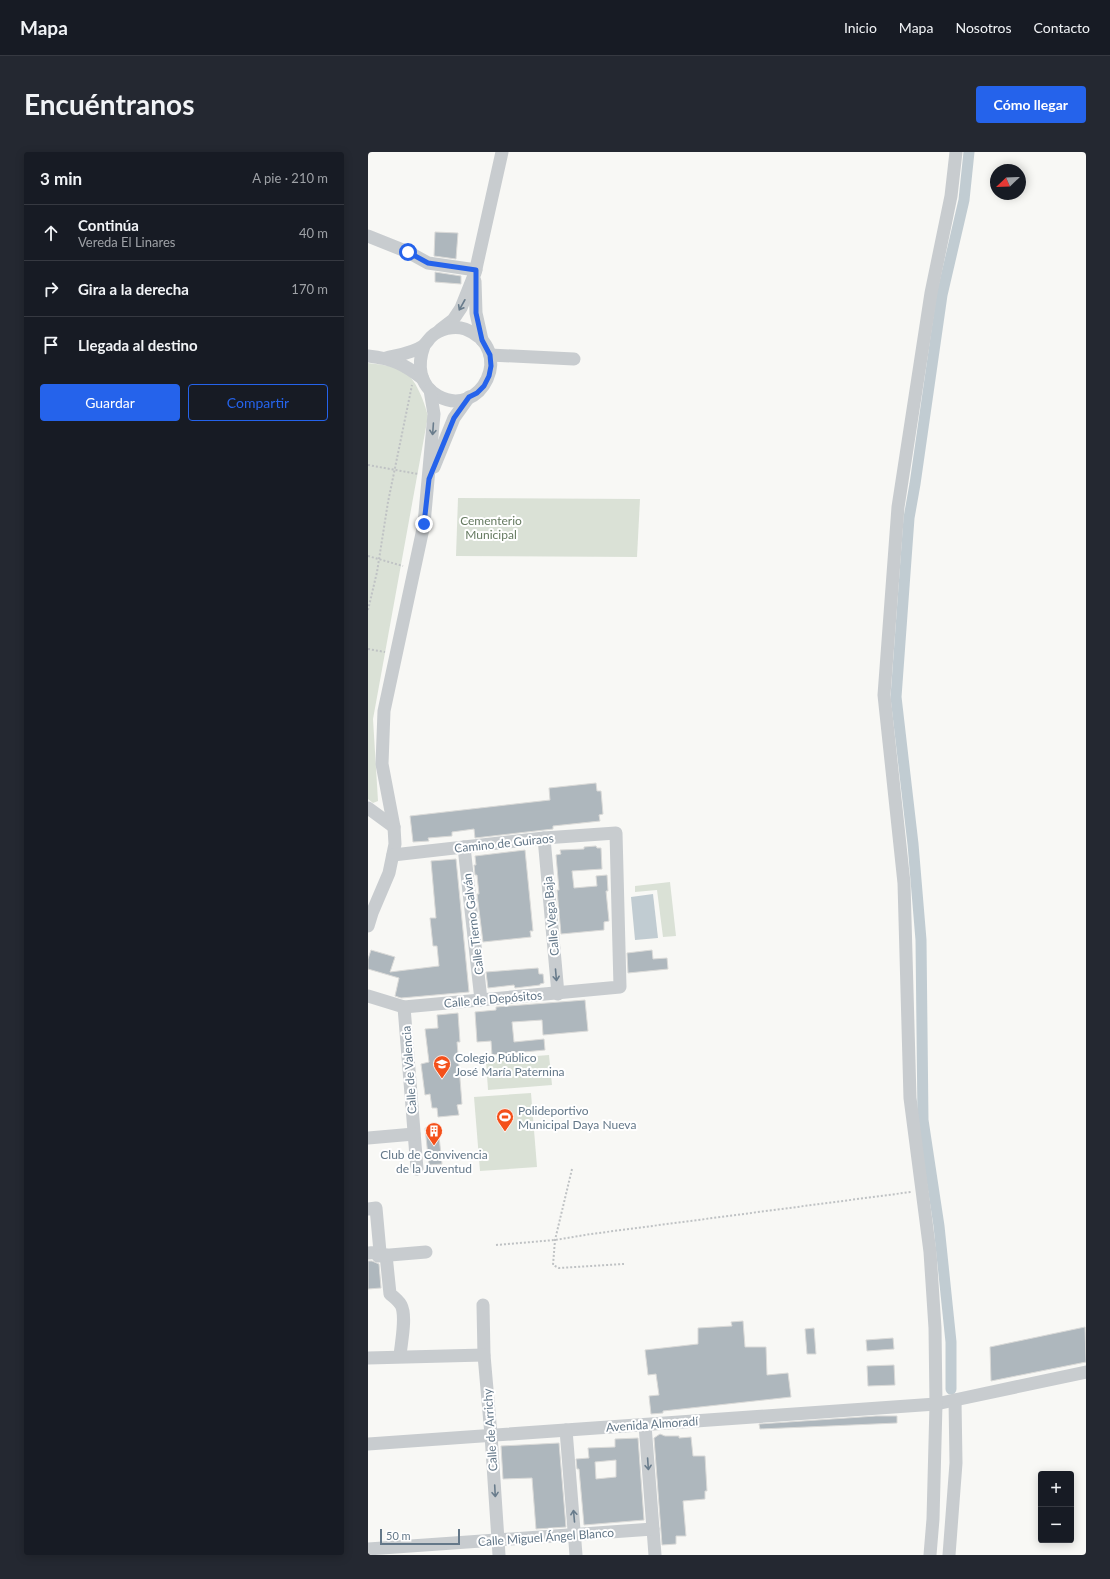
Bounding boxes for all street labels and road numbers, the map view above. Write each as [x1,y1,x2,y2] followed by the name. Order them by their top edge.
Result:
[454,830,554,856] street label: Camino de Guiraos
[459,872,487,976] street label: Calle Tierno Galván
[540,876,562,956] street label: Calle Vega Baja
[443,987,543,1011] street label: Calle de Depósitos
[398,1025,420,1115] street label: Calle de Valencia
[480,1387,500,1472] street label: Calle de Arrichy
[605,1413,700,1435] street label: Avenida Almoradí
[477,1525,615,1549] street label: Calle Miguel Ángel Blanco

